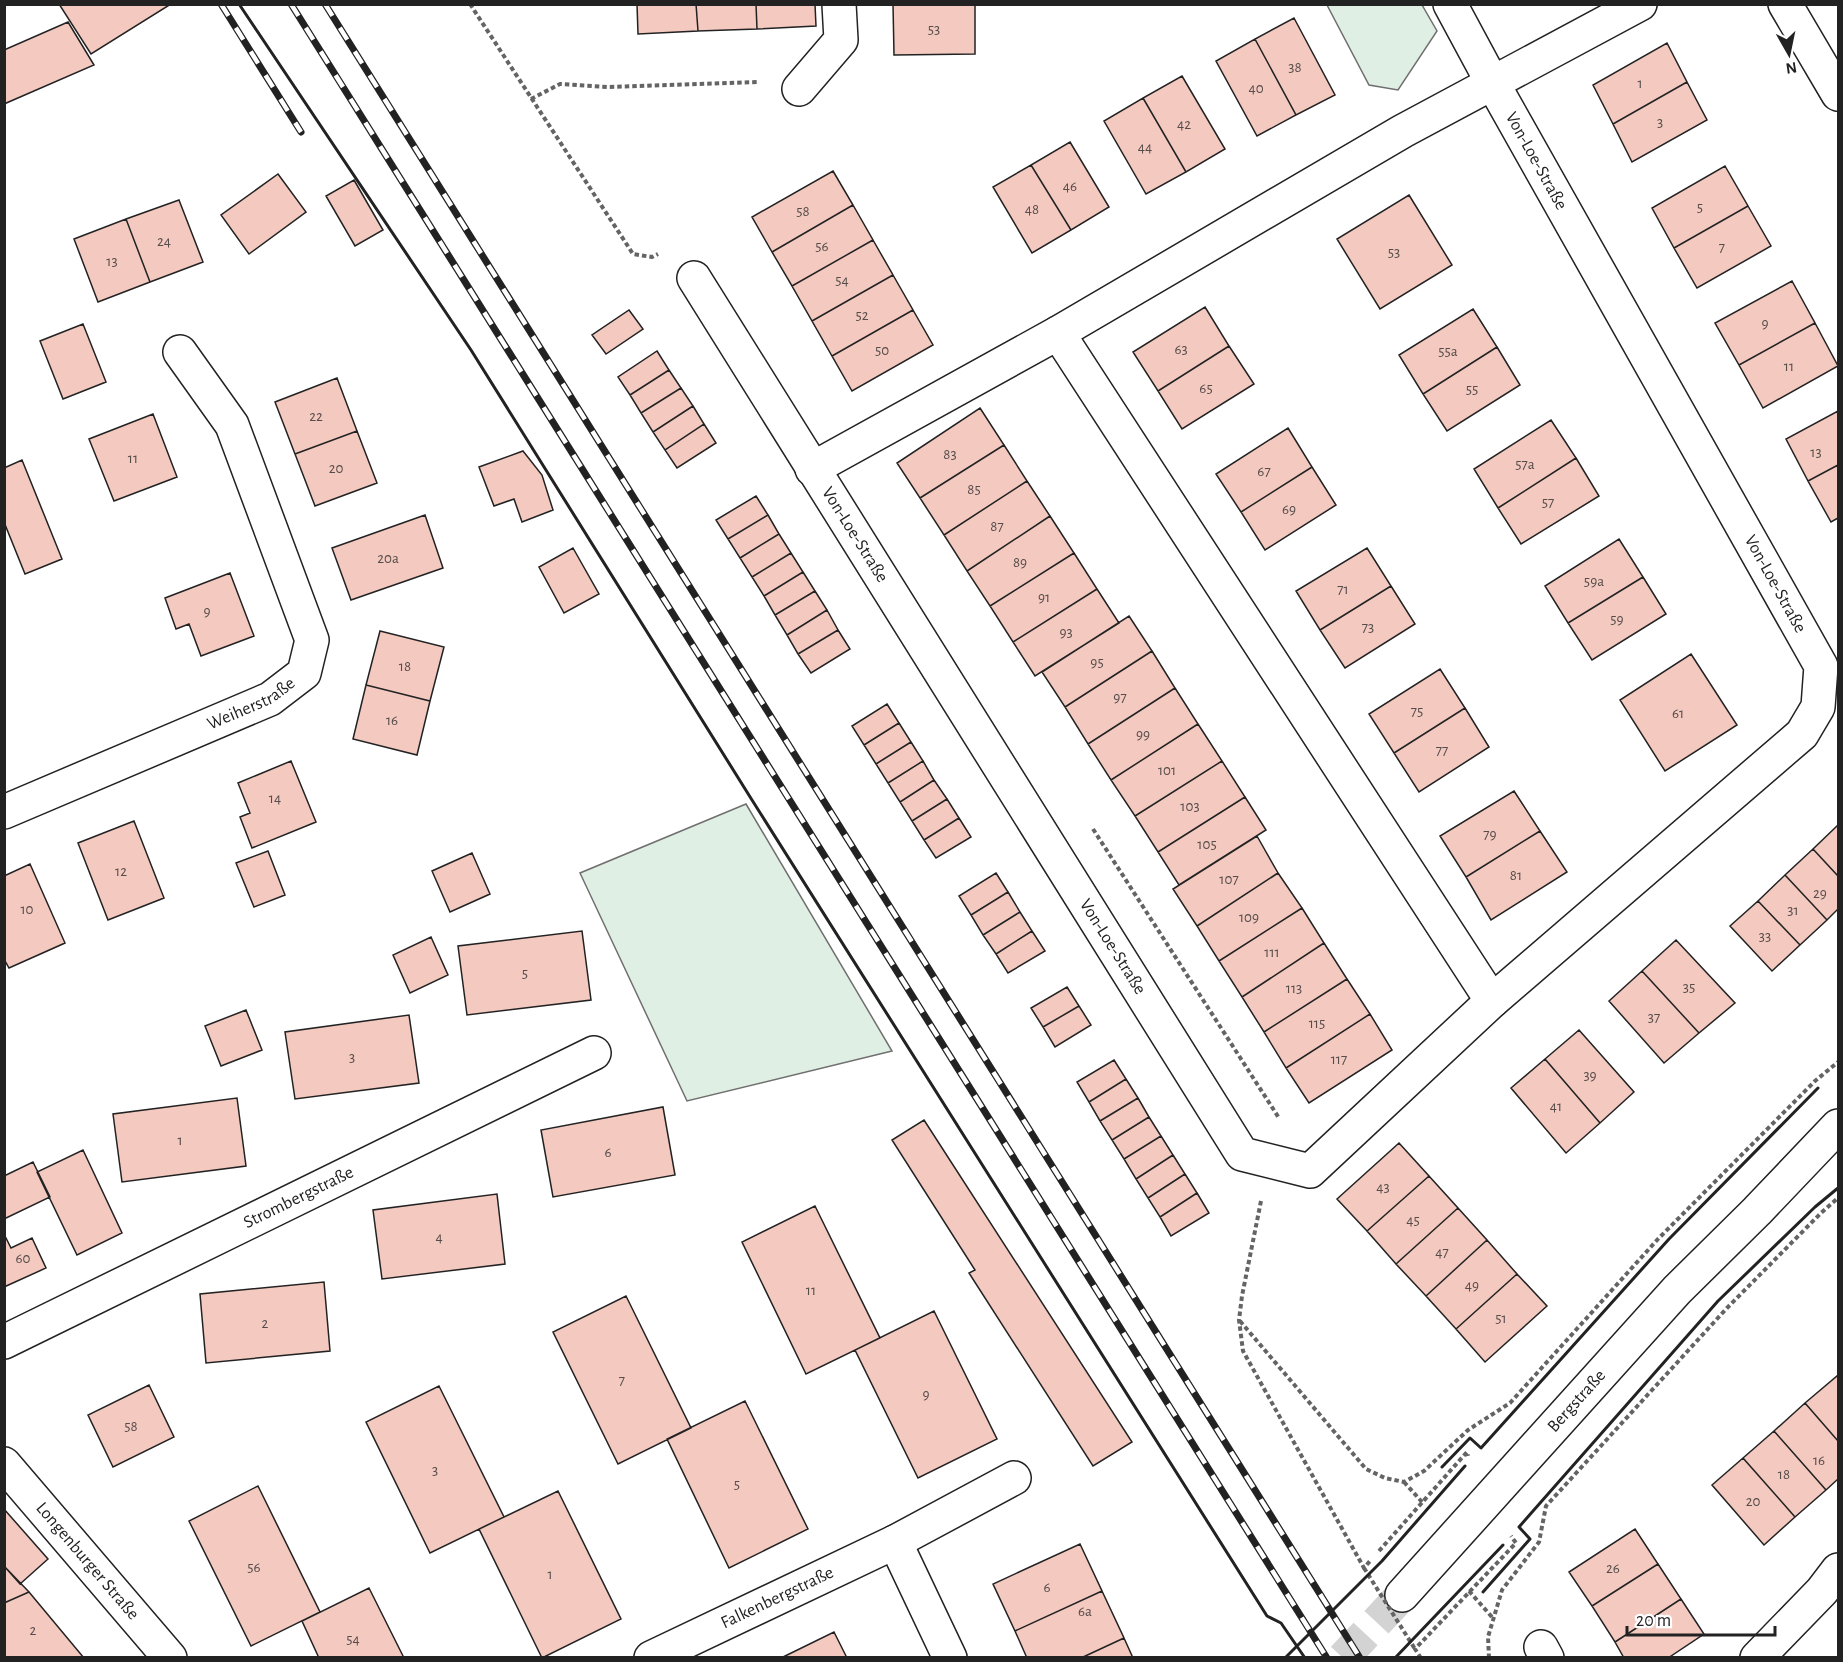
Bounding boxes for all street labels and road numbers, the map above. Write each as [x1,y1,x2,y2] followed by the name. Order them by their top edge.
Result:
[1502,109,1570,213] street label: Von-Loe-Straße
[818,484,891,586] street label: Von-Loe-Straße
[1741,532,1809,636] street label: Von-Loe-Straße
[205,674,299,734] street label: Weiherstraße
[1076,896,1149,998] street label: Von-Loe-Straße
[241,1163,356,1232] street label: Strombergstraße
[1544,1367,1609,1436] street label: Bergstraße
[32,1499,142,1623] street label: Longenburger Straße
[718,1563,837,1632] street label: Falkenbergstraße

